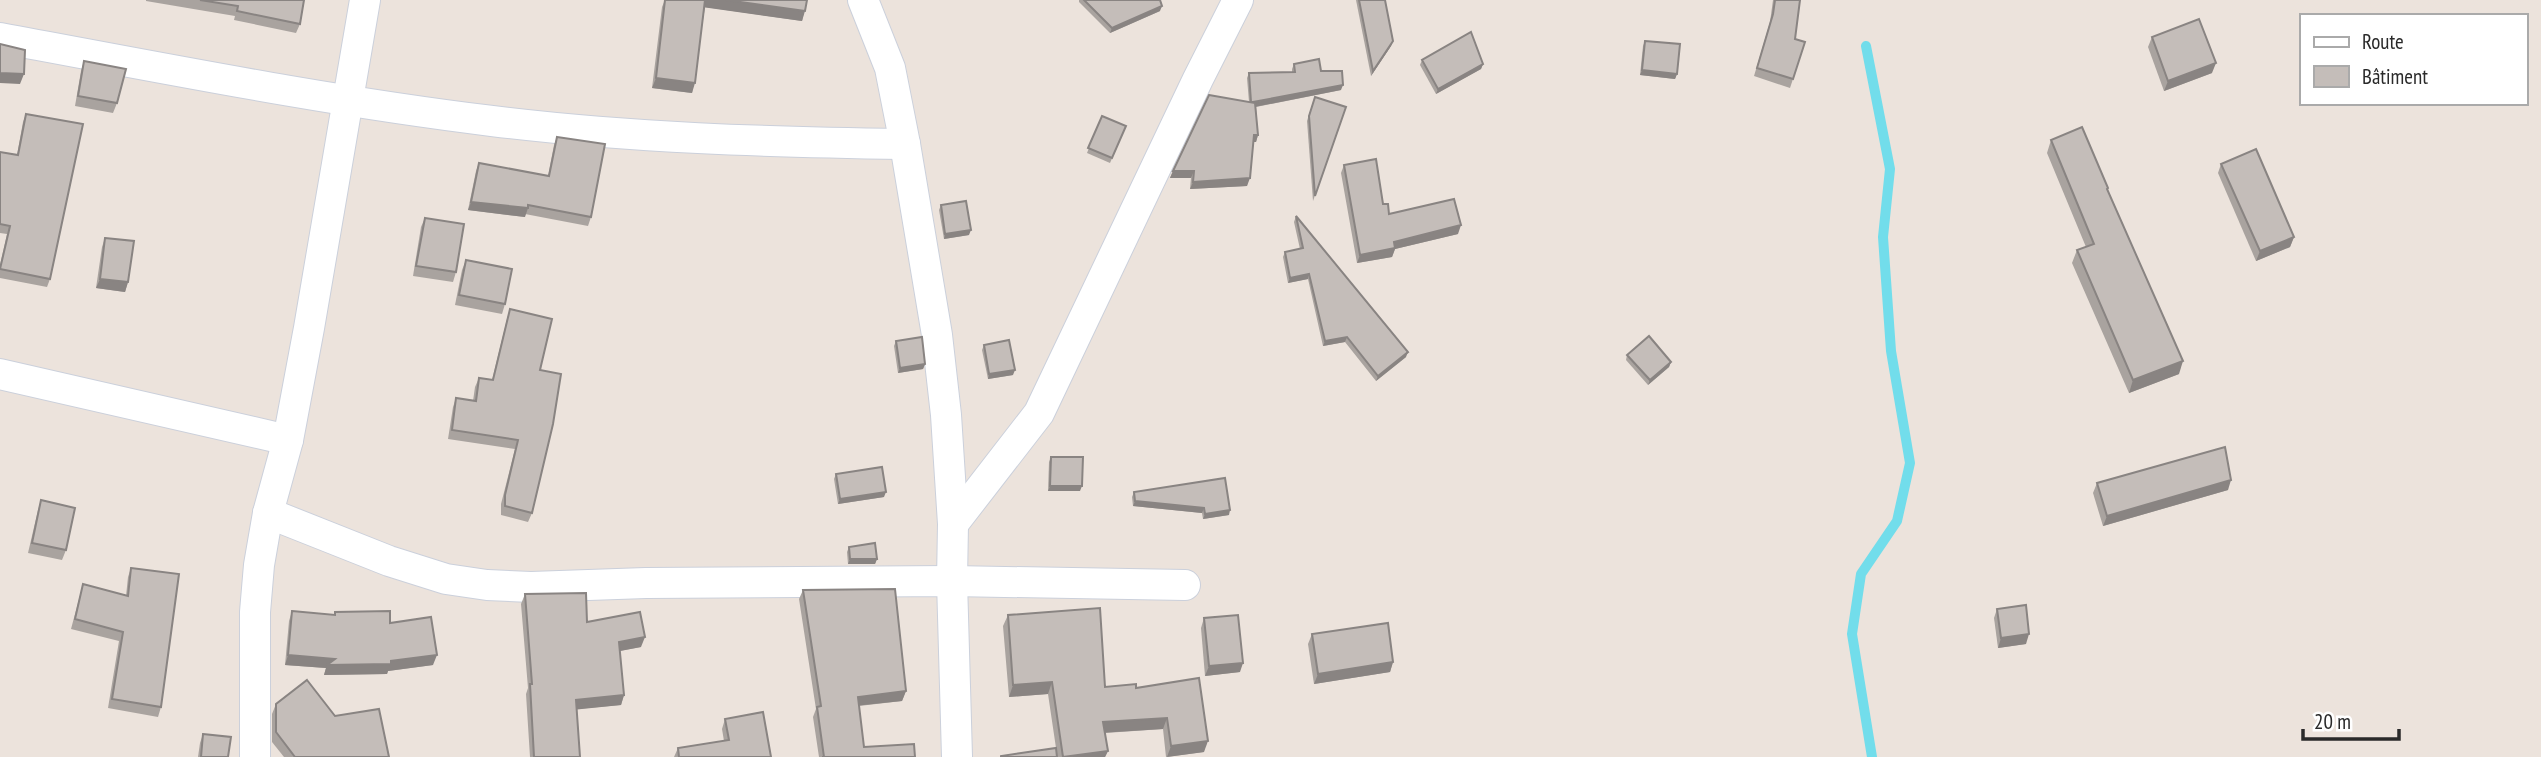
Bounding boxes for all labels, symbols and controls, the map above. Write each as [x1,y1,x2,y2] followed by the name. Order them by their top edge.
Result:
[2300,14,2527,105] legend
[2362,28,2404,55] text: Route
[2362,63,2428,90] text: Bâtiment
[2303,698,2399,742] scale bar
[2314,708,2351,735] text: 20 m

